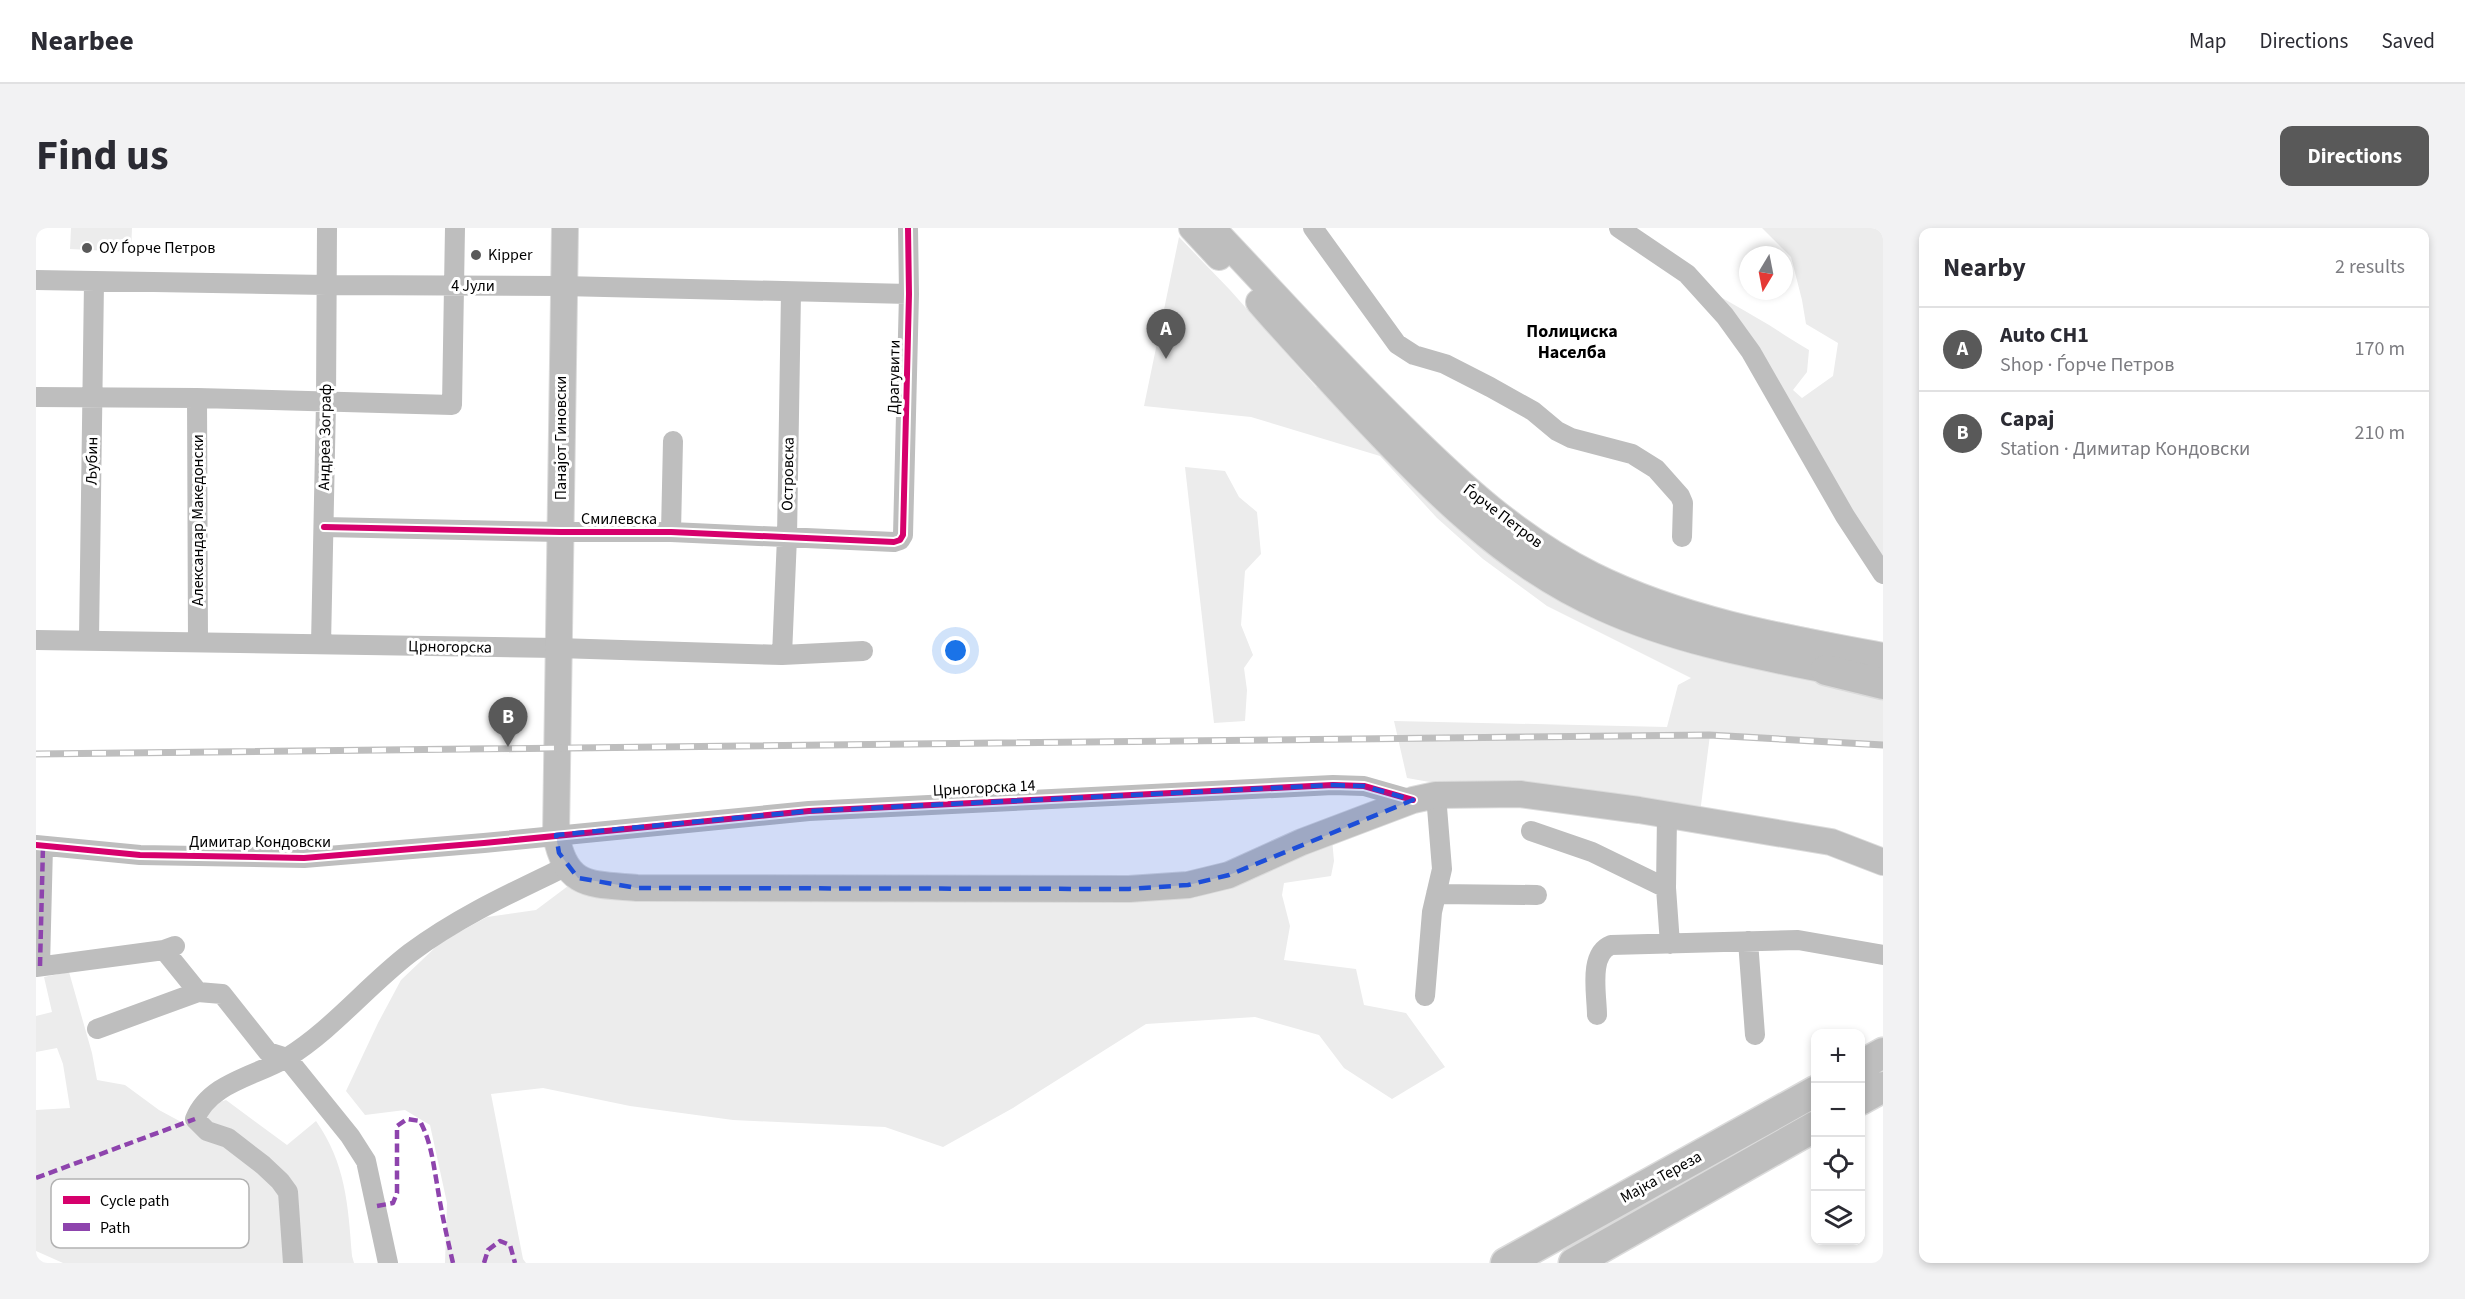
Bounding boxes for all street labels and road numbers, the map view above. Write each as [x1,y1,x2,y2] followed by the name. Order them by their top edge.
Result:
[451,275,495,297] street label: 4 Јули
[882,339,906,415] street label: Драгувити
[550,376,572,500] street label: Панајот Гиновски
[313,383,337,491] street label: Андреа Зограф
[187,434,209,606] street label: Александар Македонски
[81,437,103,485] street label: Љубин
[776,437,800,511] street label: Островска
[1459,479,1547,553] street label: Ѓорче Петров
[581,508,657,530] street label: Смилевска
[408,635,492,659] street label: Црногорска
[932,774,1036,802] street label: Црногорска 14
[189,831,331,853] street label: Димитар Кондовски
[1616,1145,1706,1209] street label: Мајка Тереза

